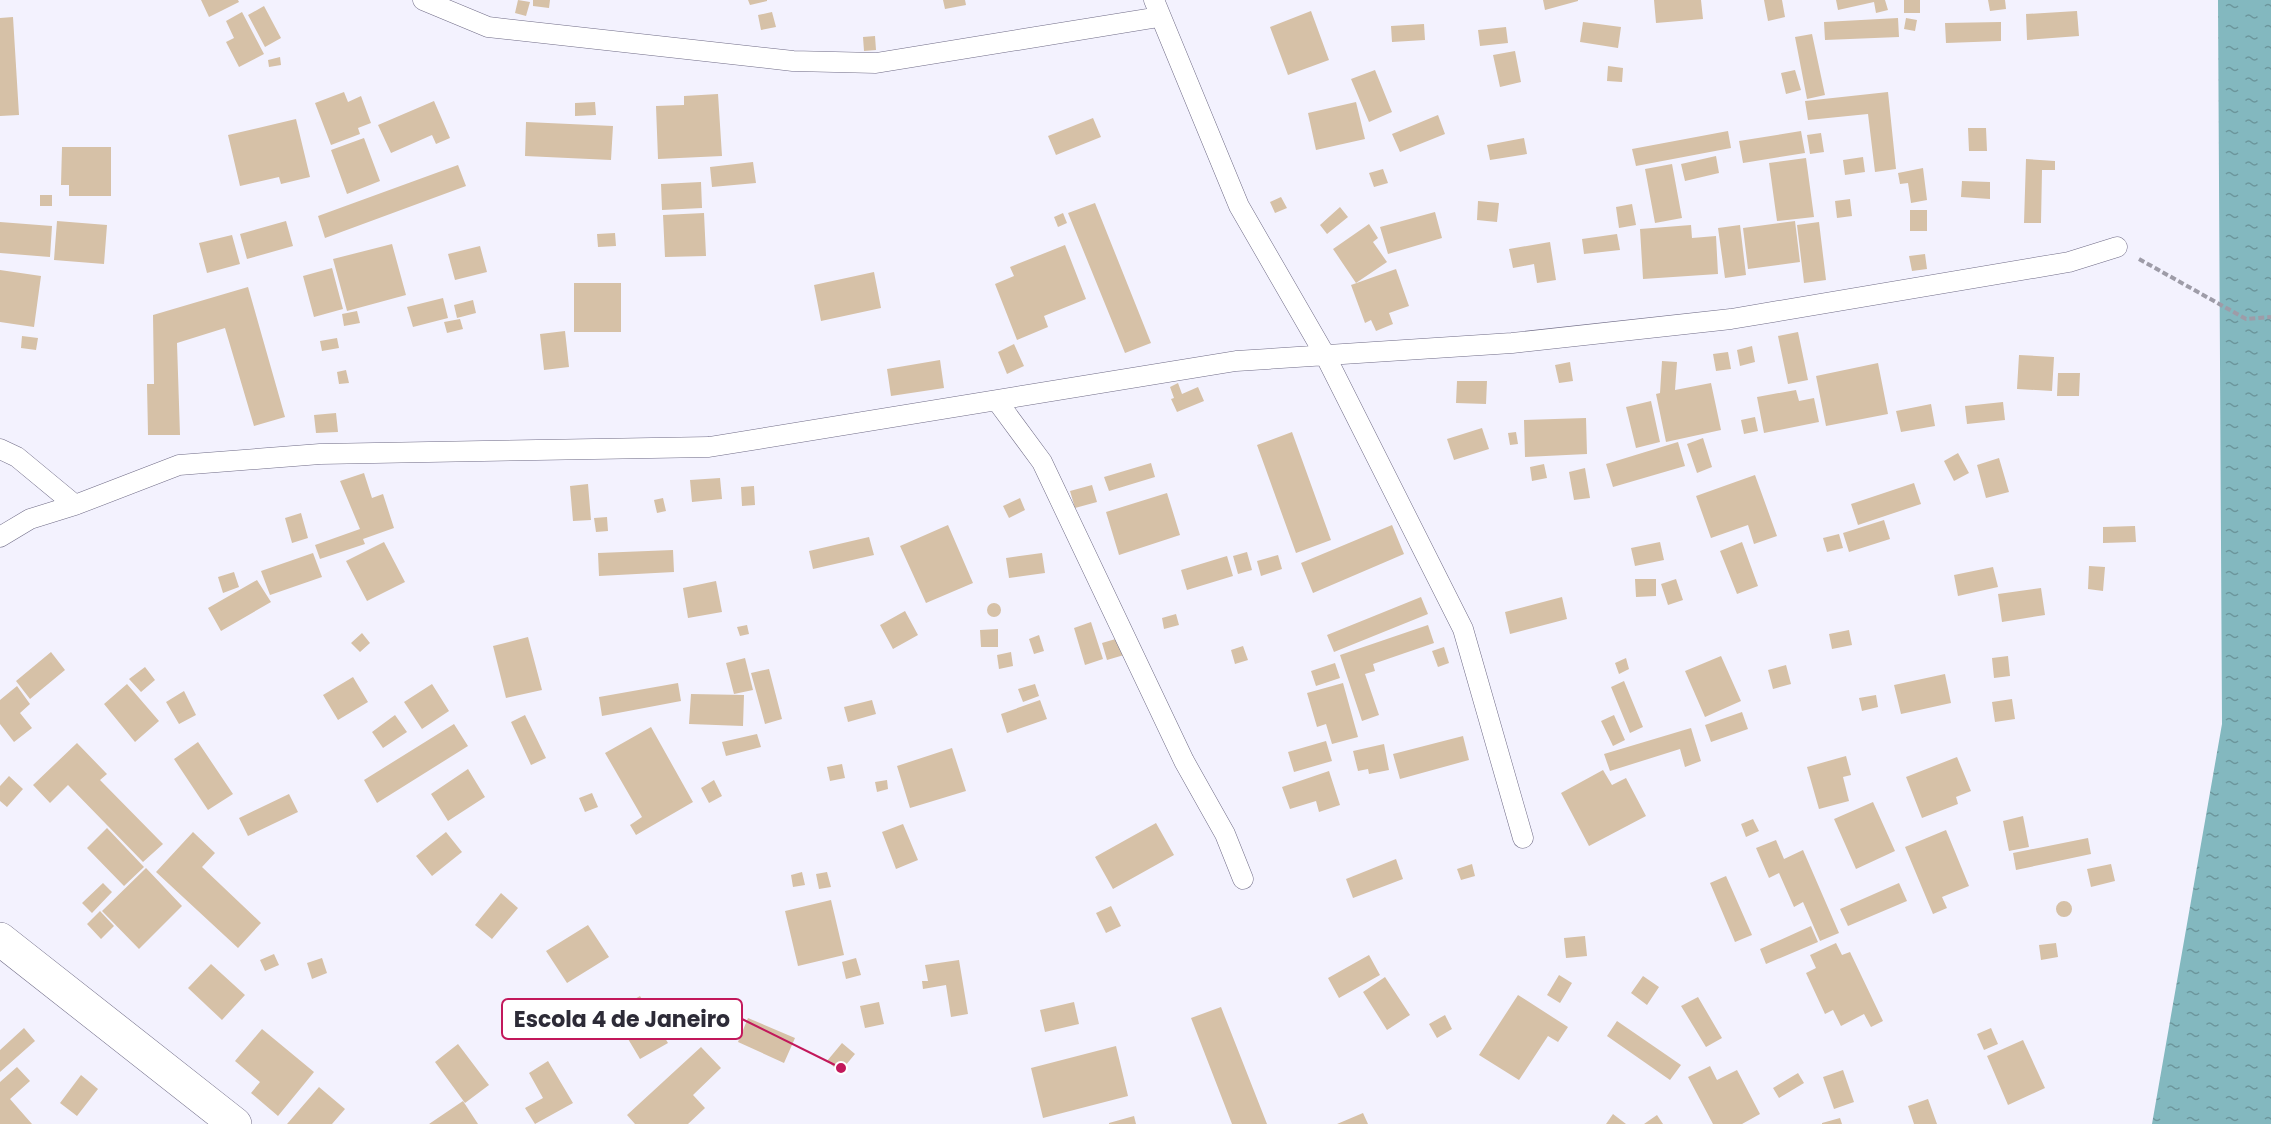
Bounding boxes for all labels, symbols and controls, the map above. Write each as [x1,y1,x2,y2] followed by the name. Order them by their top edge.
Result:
[502,999,742,1039] callout: Escola 4 de Janeiro
[514,1004,730,1035] text: Escola 4 de Janeiro

